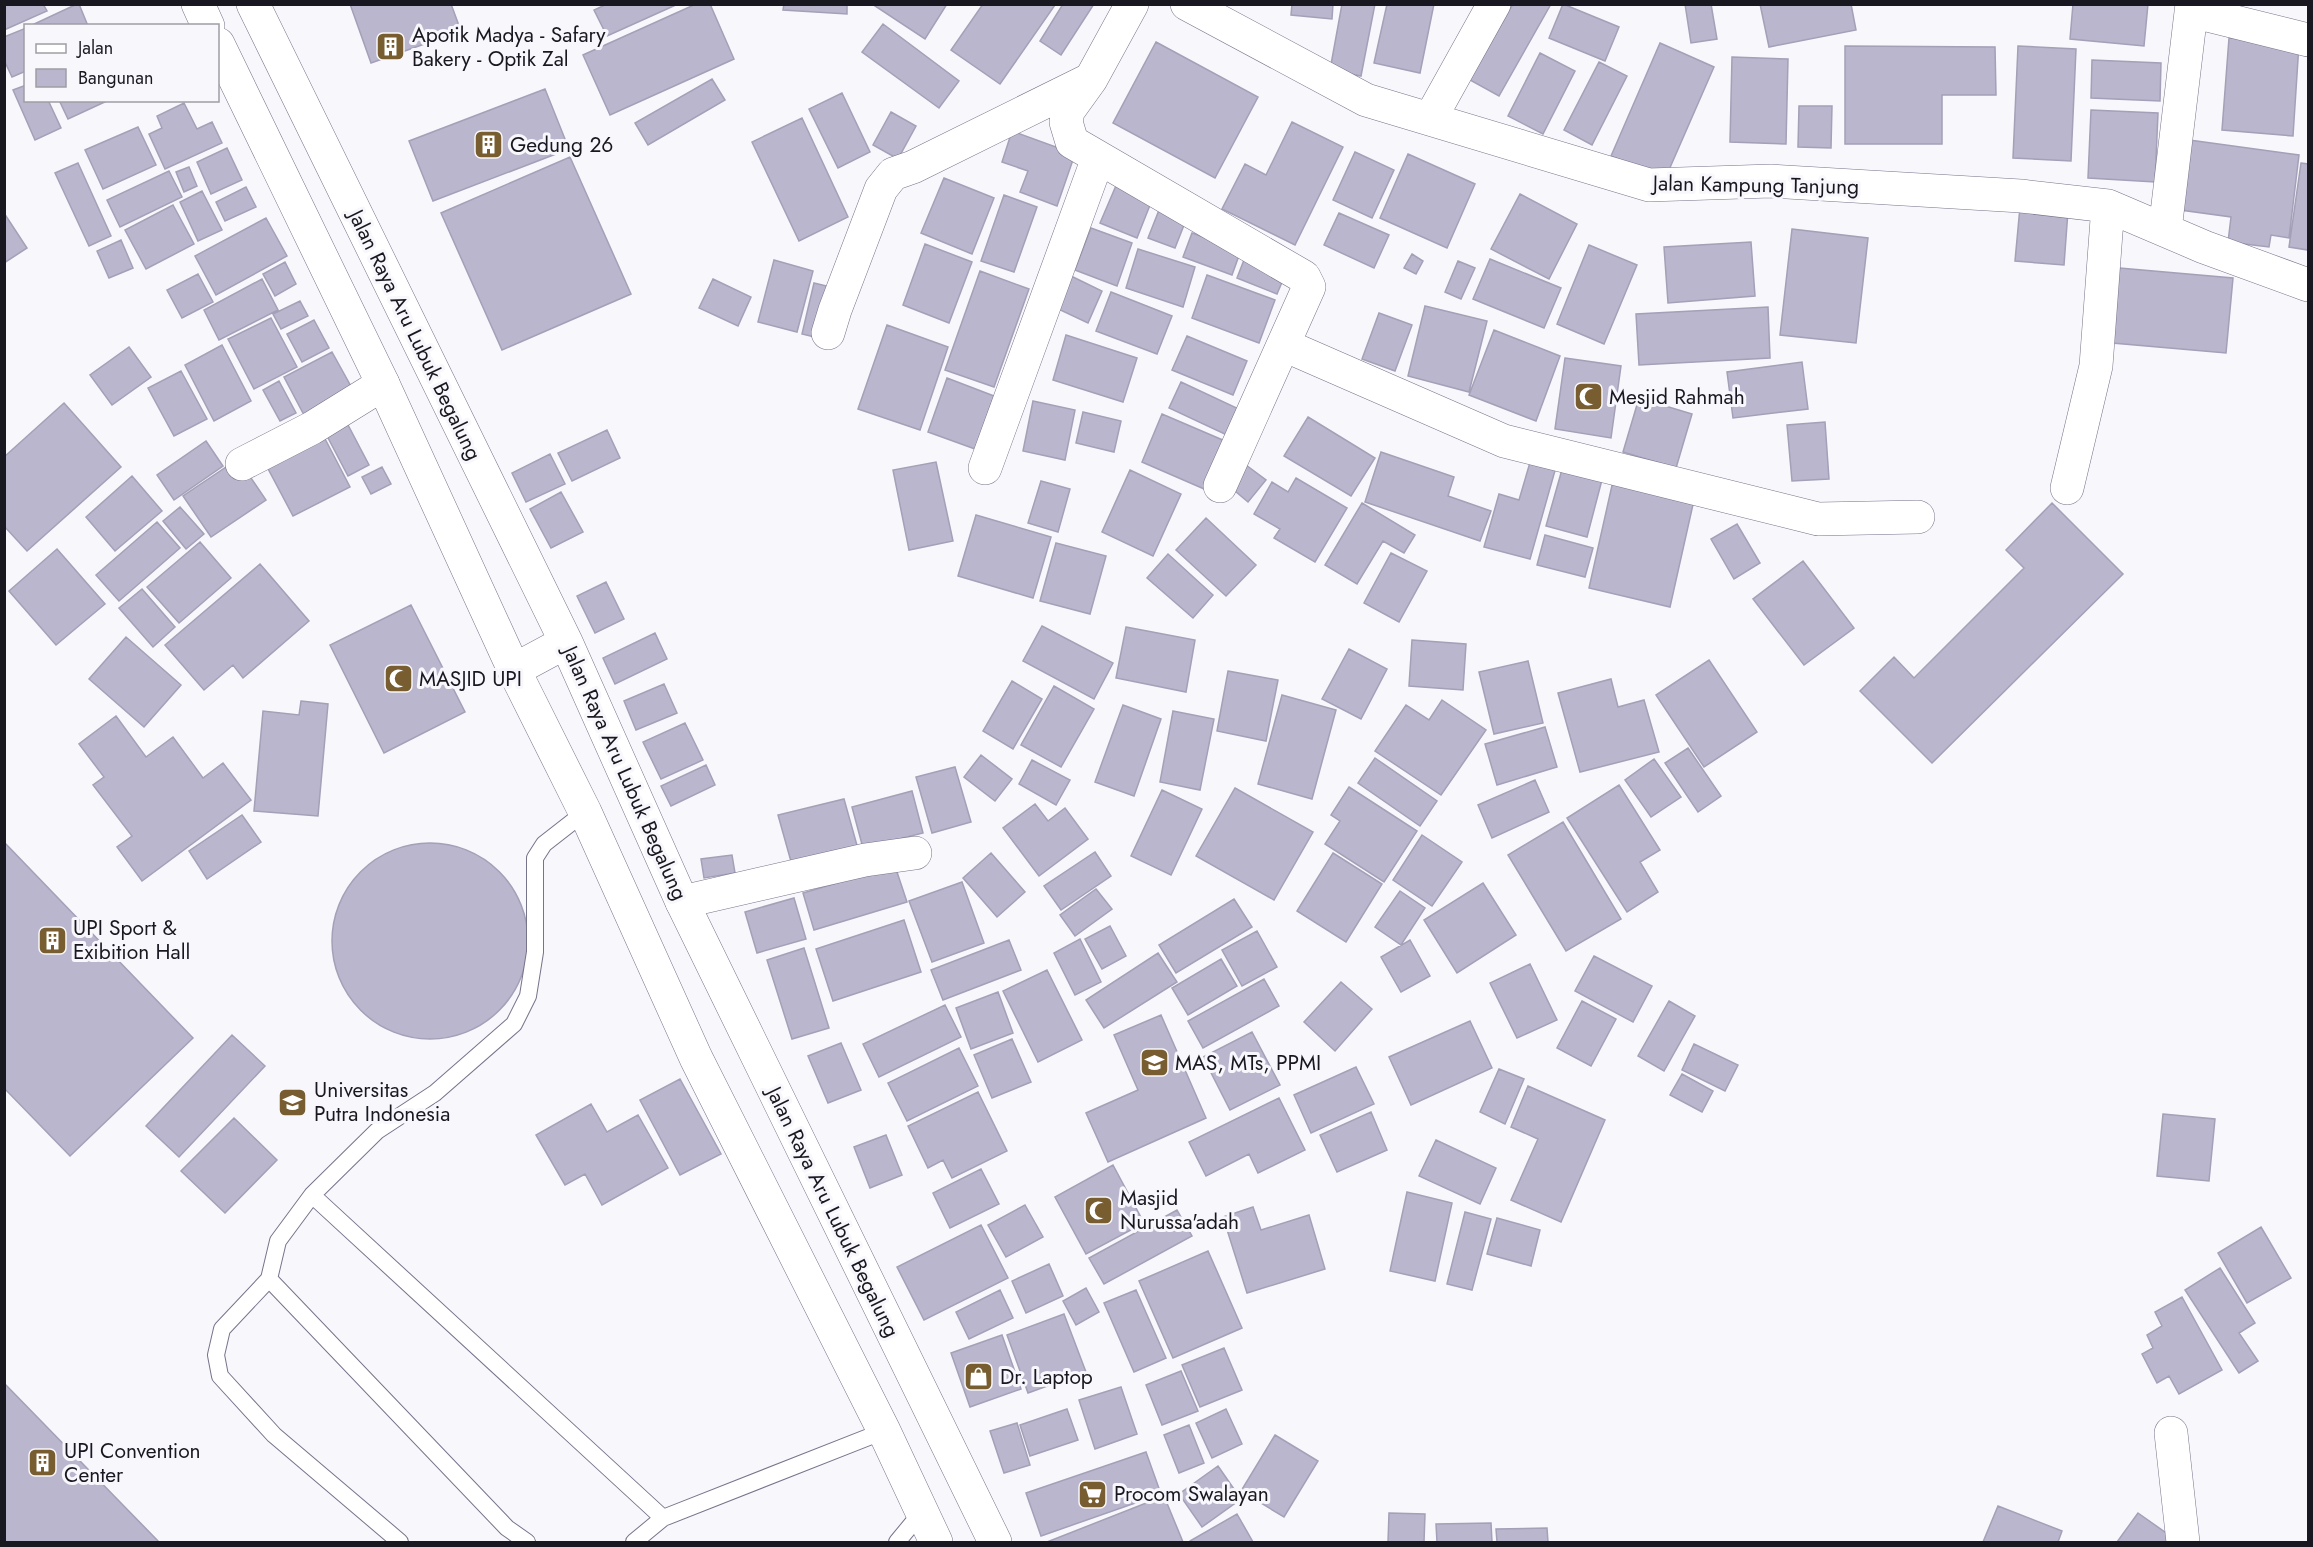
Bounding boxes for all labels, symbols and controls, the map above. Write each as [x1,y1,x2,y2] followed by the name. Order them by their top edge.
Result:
[412,20,606,74] place label: Apotik Madya - Safary Bakery - Optik Zal
[24,24,219,102] legend
[375,31,407,63] building icon: Apotik Madya - Safary Bakery - Optik Zal
[76,35,113,61] text: Jalan
[78,65,153,91] text: Bangunan
[473,129,505,161] building icon: Gedung 26
[510,130,613,160] place label: Gedung 26
[1650,168,1859,202] street label: Jalan Kampung Tanjung
[340,202,489,465] street label: Jalan Raya Aru Lubuk Begalung
[1572,381,1604,413] mosque icon: Mesjid Rahmah
[1609,382,1745,412] place label: Mesjid Rahmah
[554,638,695,905] street label: Jalan Raya Aru Lubuk Begalung
[382,663,414,695] mosque icon: MASJID UPI
[419,664,522,694] place label: MASJID UPI
[73,913,190,967] place label: UPI Sport & Exibition Hall
[36,924,68,956] building icon: UPI Sport & Exibition Hall
[1138,1047,1170,1079] school or university icon: MAS, MTs, PPMI
[1175,1048,1321,1078] place label: MAS, MTs, PPMI
[314,1075,450,1129] place label: Universitas Putra Indonesia
[758,1079,907,1342] street label: Jalan Raya Aru Lubuk Begalung
[277,1086,309,1118] school or university icon: Universitas Putra Indonesia
[1120,1183,1239,1237] place label: Masjid Nurussa'adah
[1083,1194,1115,1226] mosque icon: Masjid Nurussa'adah
[963,1361,995,1393] shop icon: Dr. Laptop
[1000,1362,1093,1392] place label: Dr. Laptop
[64,1436,201,1490] place label: UPI Convention Center
[27,1447,59,1479] building icon: UPI Convention Center
[1077,1478,1109,1510] supermarket icon: Procom Swalayan
[1114,1479,1269,1509] place label: Procom Swalayan

